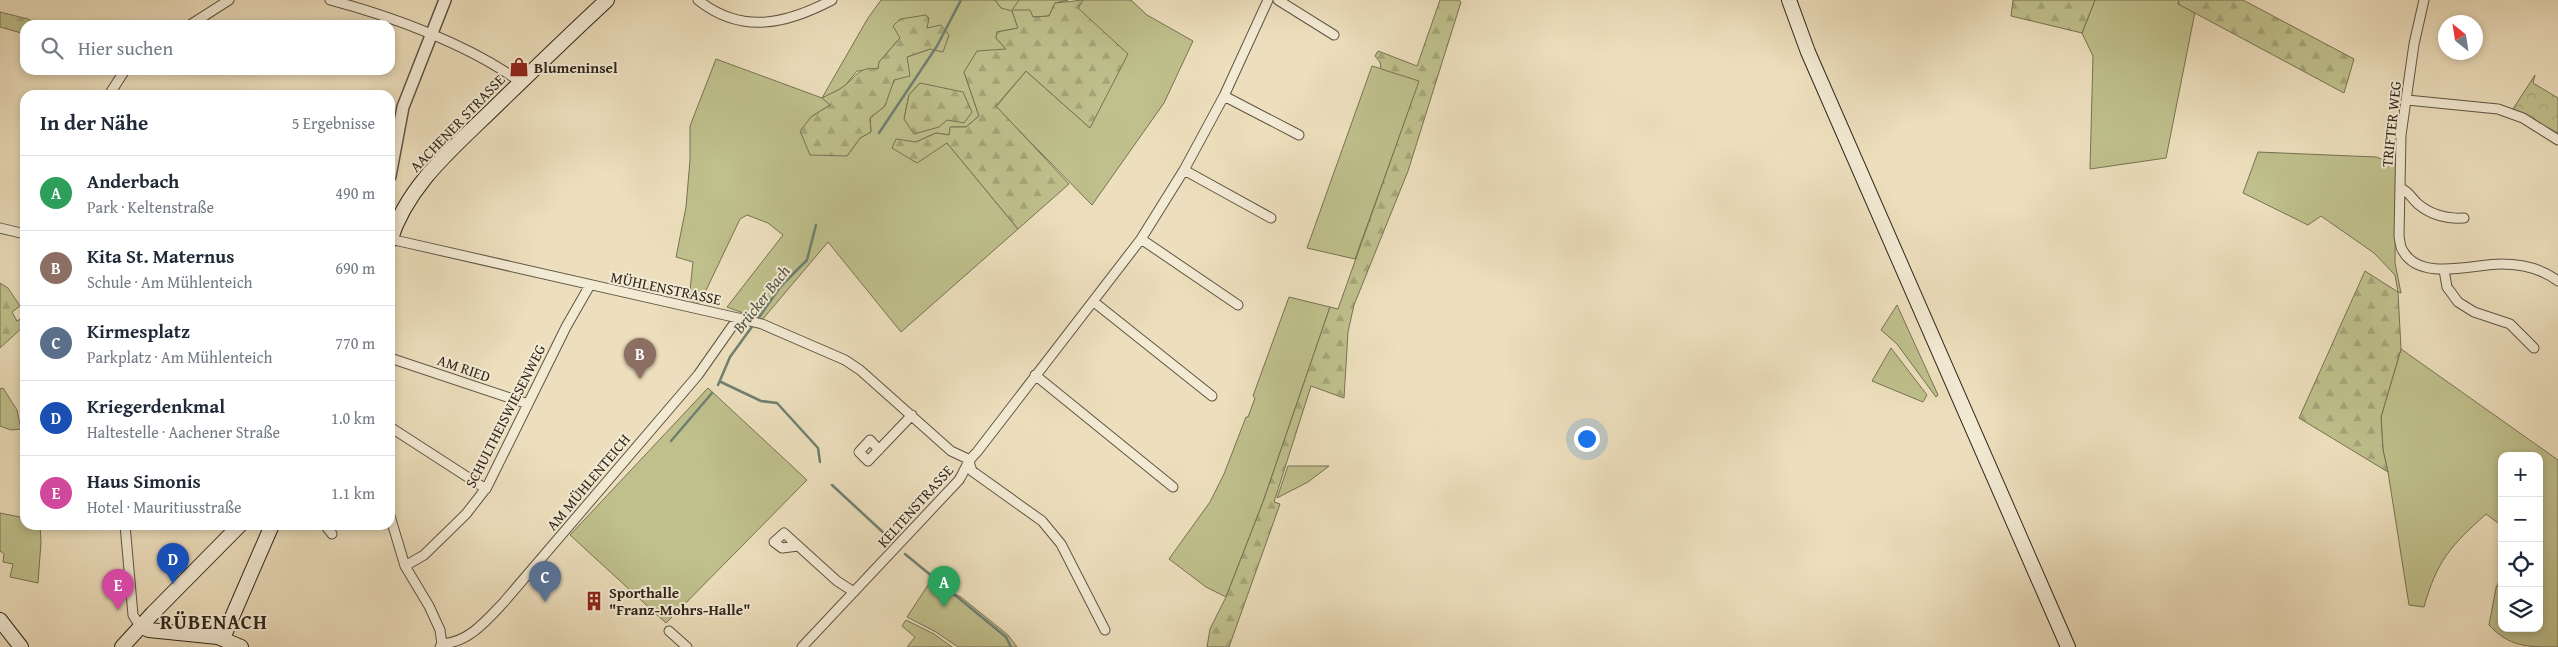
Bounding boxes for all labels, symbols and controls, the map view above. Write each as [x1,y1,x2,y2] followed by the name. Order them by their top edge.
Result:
[2438,15,2483,60] north arrow
[20,20,395,75] search box
[38,34,66,62] icon: search
[78,34,173,62] text: Hier suchen
[508,56,530,78] shop icon: Blumeninsel
[534,57,618,78] place label: Blumeninsel
[405,69,510,177] street label: AACHENER STRASSE
[2376,80,2406,168] street label: TRIFTER WEG
[40,107,148,138] text: In der Nähe
[292,111,375,135] text: 5 Ergebnisse
[87,167,179,195] text: Anderbach
[51,181,61,205] text: A
[335,181,375,205] text: 490 m
[87,195,214,219] text: Park · Keltenstraße
[87,242,234,270] text: Kita St. Maternus
[51,256,61,280] text: B
[335,256,375,280] text: 690 m
[726,260,795,339] water label: Brücker Bach
[609,266,724,310] street label: MÜHLENSTRASSE
[87,270,253,294] text: Schule · Am Mühlenteich
[87,317,190,345] text: Kirmesplatz
[51,331,61,355] text: C
[335,331,375,355] text: 770 m
[624,338,656,379] pin: B
[460,341,550,491] street label: SCHULTHEISWIESENWEG
[87,345,272,369] text: Parkplatz · Am Mühlenteich
[435,349,493,387] street label: AM RIED
[87,392,225,420] text: Kriegerdenkmal
[51,406,61,430] text: D
[331,406,375,430] text: 1.0 km
[87,420,280,444] text: Haltestelle · Aachener Straße
[1574,426,1600,452] your location
[541,429,635,535] street label: AM MÜHLENTEICH
[2498,452,2543,632] map controls
[2498,452,2543,497] button: +
[872,460,958,552] street label: KELTENSTRASSE
[87,467,201,495] text: Haus Simonis
[52,481,60,505] text: E
[331,481,375,505] text: 1.1 km
[87,495,242,519] text: Hotel · Mauritiusstraße
[2498,497,2543,542] button: −
[2498,542,2543,587] button: locate
[157,543,189,584] pin: D
[529,561,561,602] pin: C
[928,566,960,607] pin: A
[102,569,134,610] pin: E
[609,582,750,620] place label: Sporthalle "Franz-Mohrs-Halle"
[2498,587,2543,632] button: layers
[583,590,605,612] building icon: Sporthalle "Franz-Mohrs-Halle"
[160,607,268,636] district label: RÜBENACH

